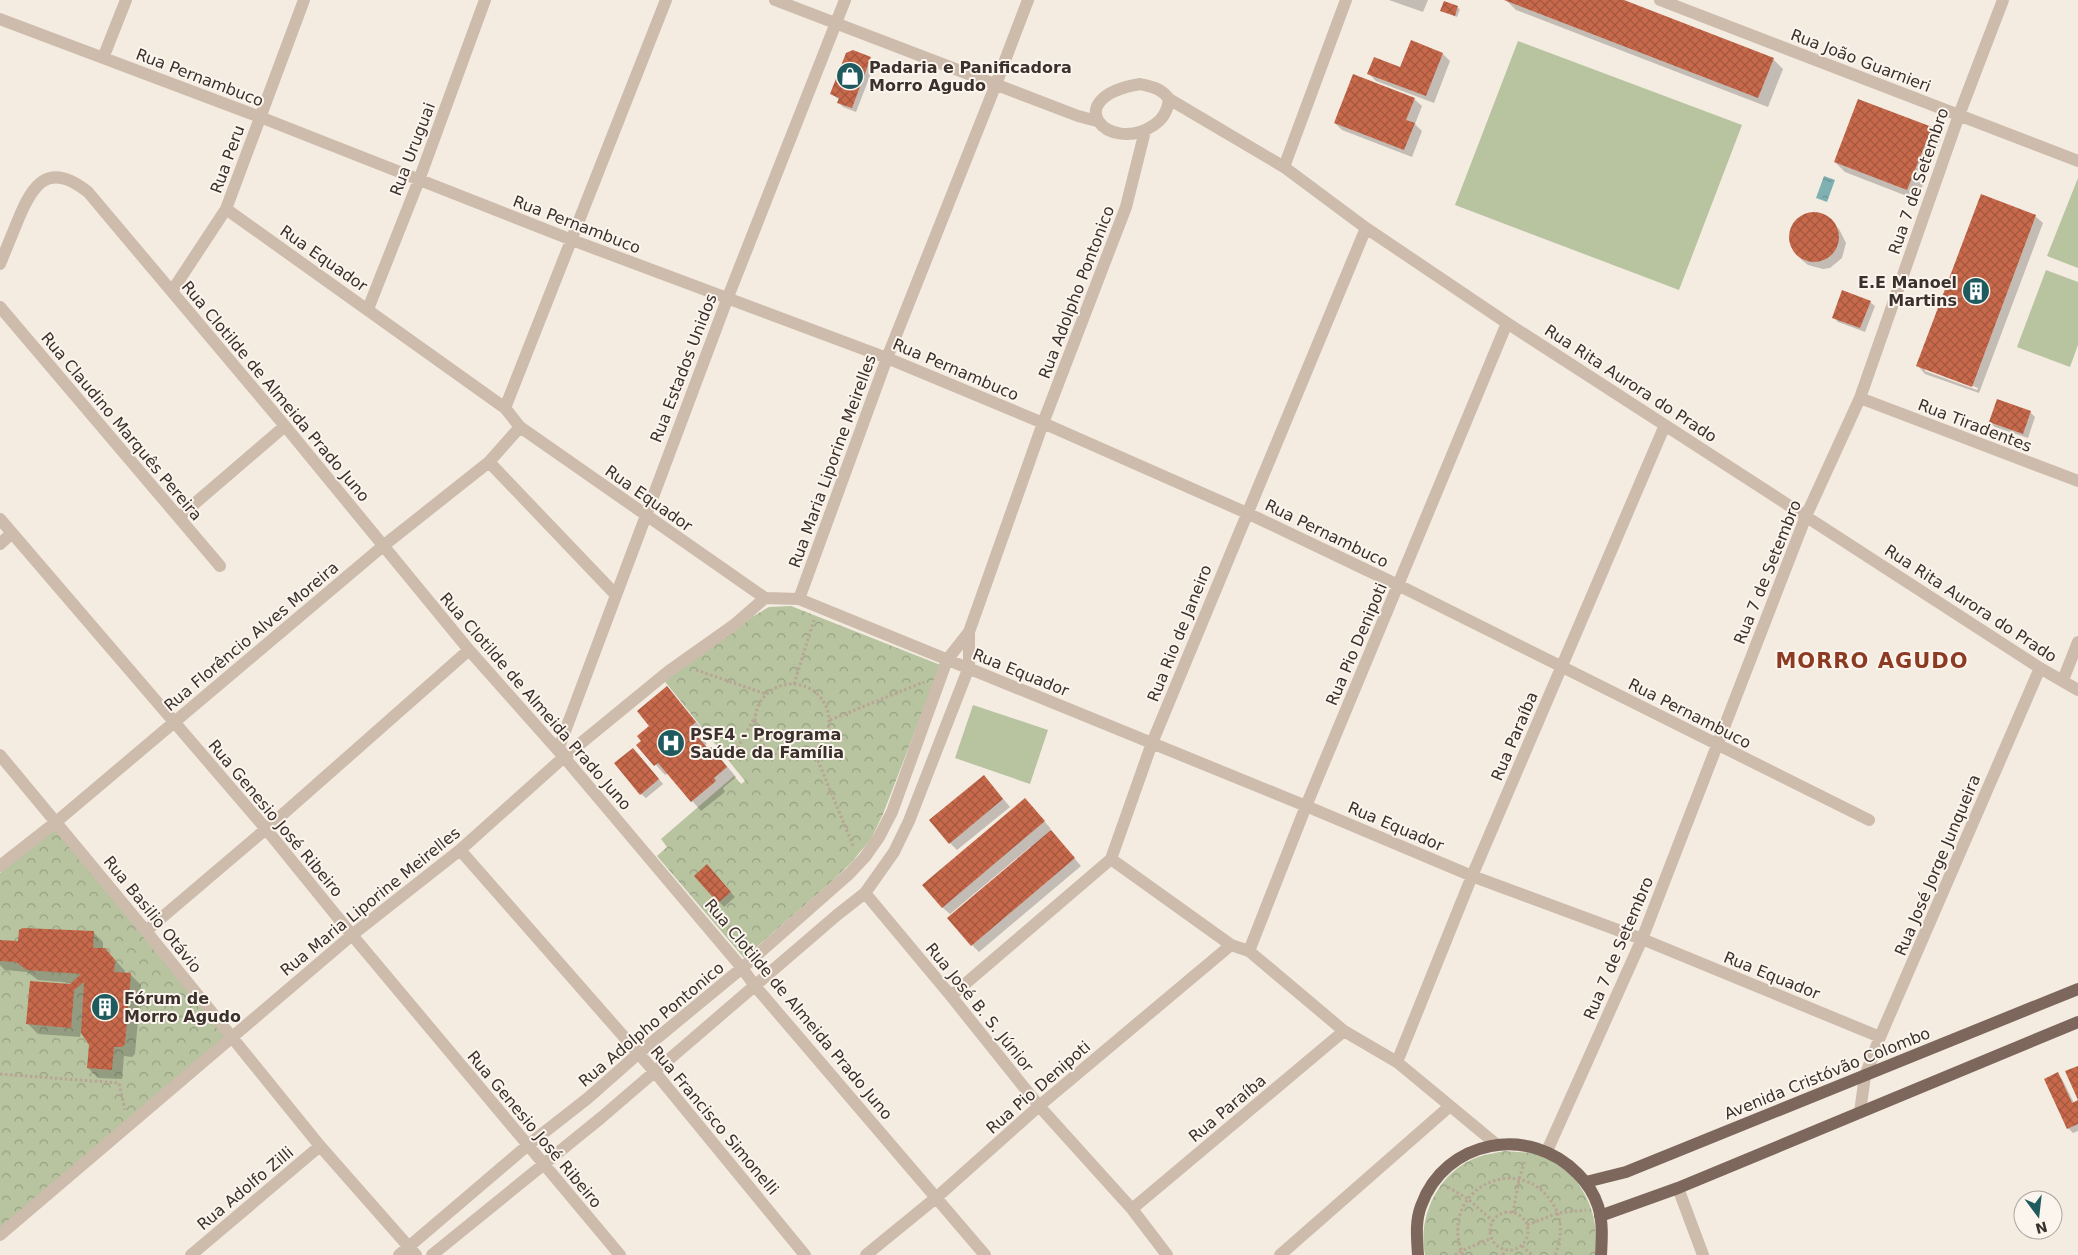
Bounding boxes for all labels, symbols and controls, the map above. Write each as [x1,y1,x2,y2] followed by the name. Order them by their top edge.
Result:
[1788,25,1934,96] street label: Rua João Guarnieri
[133,44,266,111] street label: Rua Pernambuco
[869,58,1072,95] place label: Padaria e Panificadora Morro Agudo
[835,61,865,91] shop icon: Padaria e Panificadora Morro Agudo
[386,100,439,199] street label: Rua Uruguai
[1884,105,1952,257] street label: Rua 7 de Setembro
[206,123,249,196] street label: Rua Peru
[510,191,643,258] street label: Rua Pernambuco
[1035,203,1118,381] street label: Rua Adolpho Pontonico
[276,221,371,296] street label: Rua Equador
[1858,273,1957,310] place label: E.E Manoel Martins
[1961,276,1991,306] building icon: E.E Manoel Martins
[178,277,374,505] street label: Rua Clotilde de Almeida Prado Juno
[646,291,721,445] street label: Rua Estados Unidos
[1541,321,1720,446] street label: Rua Rita Aurora do Prado
[37,328,206,524] street label: Rua Claudino Marquês Pereira
[890,334,1022,405] street label: Rua Pernambuco
[785,352,880,570] street label: Rua Maria Liporine Meirelles
[1915,395,2034,456] street label: Rua Tiradentes
[601,461,696,536] street label: Rua Equador
[1262,495,1392,572] street label: Rua Pernambuco
[1730,497,1805,647] street label: Rua 7 de Setembro
[1881,541,2060,666] street label: Rua Rita Aurora do Prado
[160,558,342,715] street label: Rua Florêncio Alves Moreira
[1143,562,1216,704] street label: Rua Rio de Janeiro
[1322,580,1391,708] street label: Rua Pio Denipoti
[436,589,635,814] street label: Rua Clotilde de Almeida Prado Juno
[970,645,1072,701] street label: Rua Equador
[1775,649,1969,673] district label: MORRO AGUDO
[1625,674,1754,753] street label: Rua Pernambuco
[1487,689,1542,784] street label: Rua Paraíba
[690,725,844,762] place label: PSF4 - Programa Saúde da Família
[656,728,686,758] hospital icon: PSF4 - Programa Saúde da Família
[204,736,347,901] street label: Rua Genesio José Ribeiro
[1891,772,1984,959] street label: Rua José Jorge Junqueira
[1345,798,1447,855] street label: Rua Equador
[277,823,464,980] street label: Rua Maria Liporine Meirelles
[100,852,206,977] street label: Rua Basilio Otávio
[1580,874,1657,1023] street label: Rua 7 de Setembro
[701,895,897,1123] street label: Rua Clotilde de Almeida Prado Juno
[922,939,1038,1076] street label: Rua José B. S. Júnior
[1721,948,1823,1004] street label: Rua Equador
[575,958,728,1091] street label: Rua Adolpho Pontonico
[124,989,241,1026] place label: Fórum de Morro Agudo
[90,992,120,1022] building icon: Fórum de Morro Agudo
[1721,1023,1933,1124] street label: Avenida Cristóvão Colombo
[982,1037,1094,1138] street label: Rua Pio Denipoti
[647,1042,782,1199] street label: Rua Francisco Simonelli
[463,1047,606,1212] street label: Rua Genesio José Ribeiro
[1185,1071,1270,1146] street label: Rua Paraíba
[193,1143,297,1234] street label: Rua Adolfo Zilli
[2013,1190,2063,1240] north arrow
[2034,1218,2049,1237] text: N

